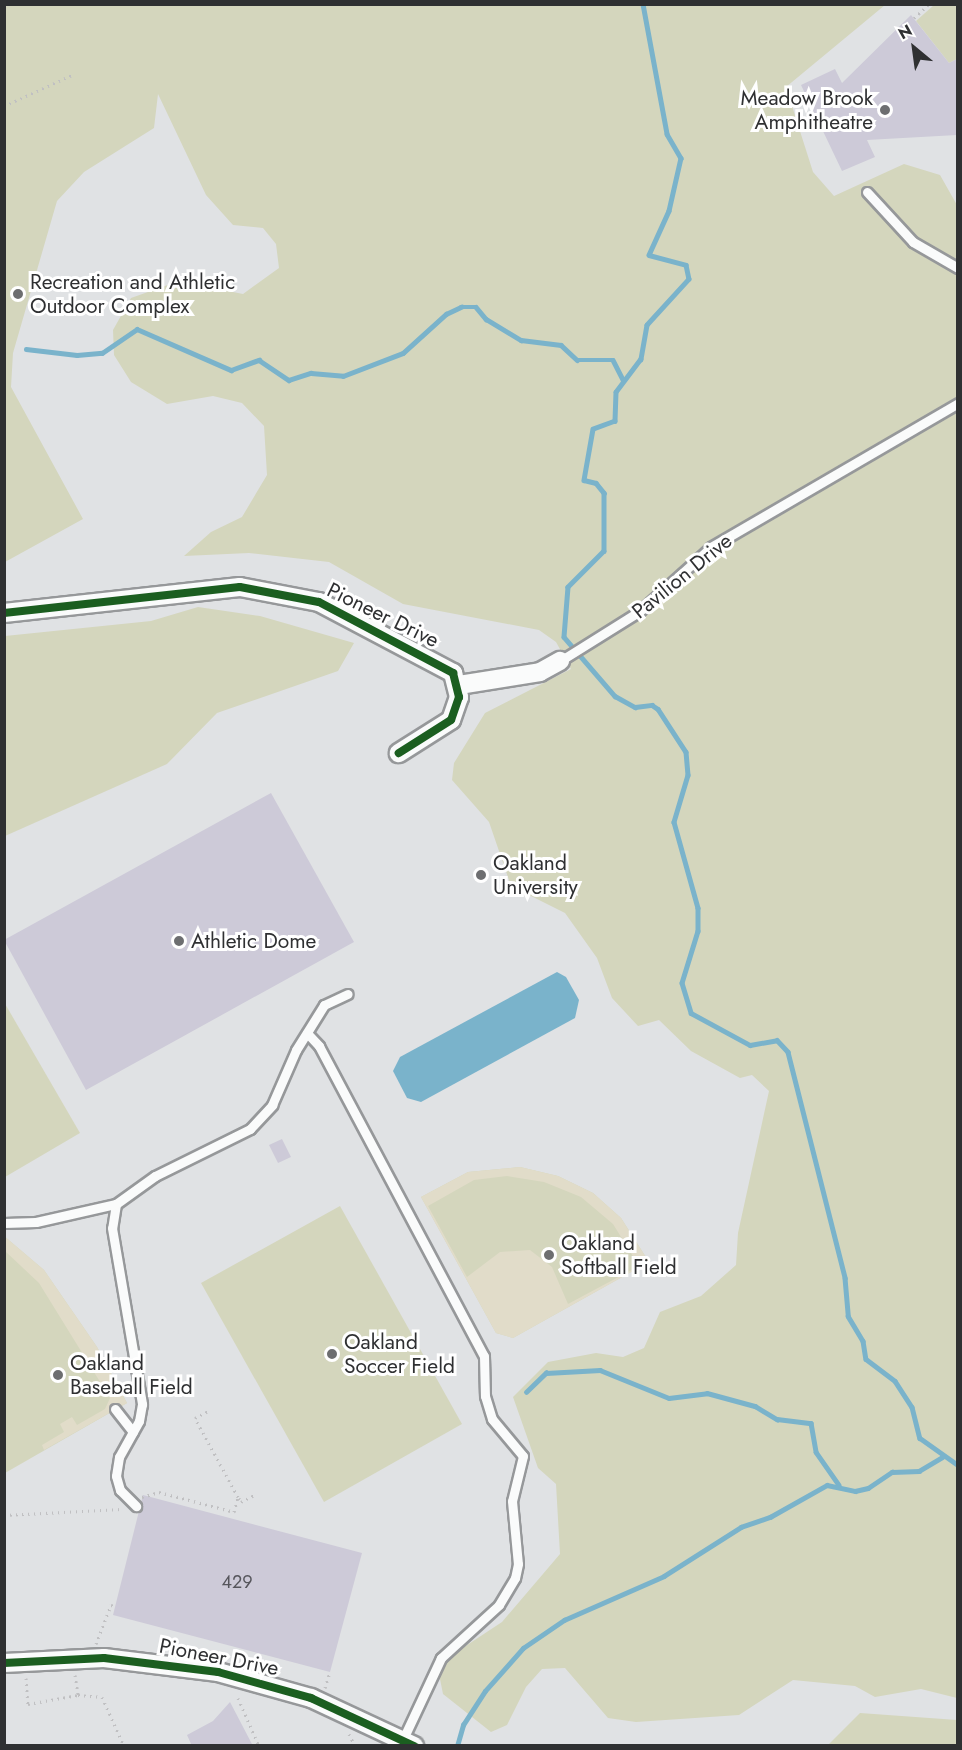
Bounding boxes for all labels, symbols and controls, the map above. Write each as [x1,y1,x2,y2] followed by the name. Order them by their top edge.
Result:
[884,18,944,78] north arrow
[894,19,916,45] text: N
[741,85,873,135] place label: Meadow Brook Amphitheatre
[878,103,892,117] marker: Meadow Brook Amphitheatre
[30,269,235,319] place label: Recreation and Athletic Outdoor Complex
[11,287,25,301] marker: Recreation and Athletic Outdoor Complex
[627,528,737,624] street label: Pavilion Drive
[323,577,443,653] street label: Pioneer Drive
[493,850,578,900] place label: Oakland University
[474,868,488,882] marker: Oakland University
[191,928,316,954] place label: Athletic Dome
[172,934,186,948] marker: Athletic Dome
[561,1230,677,1280] place label: Oakland Softball Field
[542,1248,556,1262] marker: Oakland Softball Field
[344,1329,455,1379] place label: Oakland Soccer Field
[325,1347,339,1361] marker: Oakland Soccer Field
[70,1350,193,1400] place label: Oakland Baseball Field
[51,1368,65,1382] marker: Oakland Baseball Field
[221,1571,253,1593] house number: 429
[157,1633,281,1681] street label: Pioneer Drive

